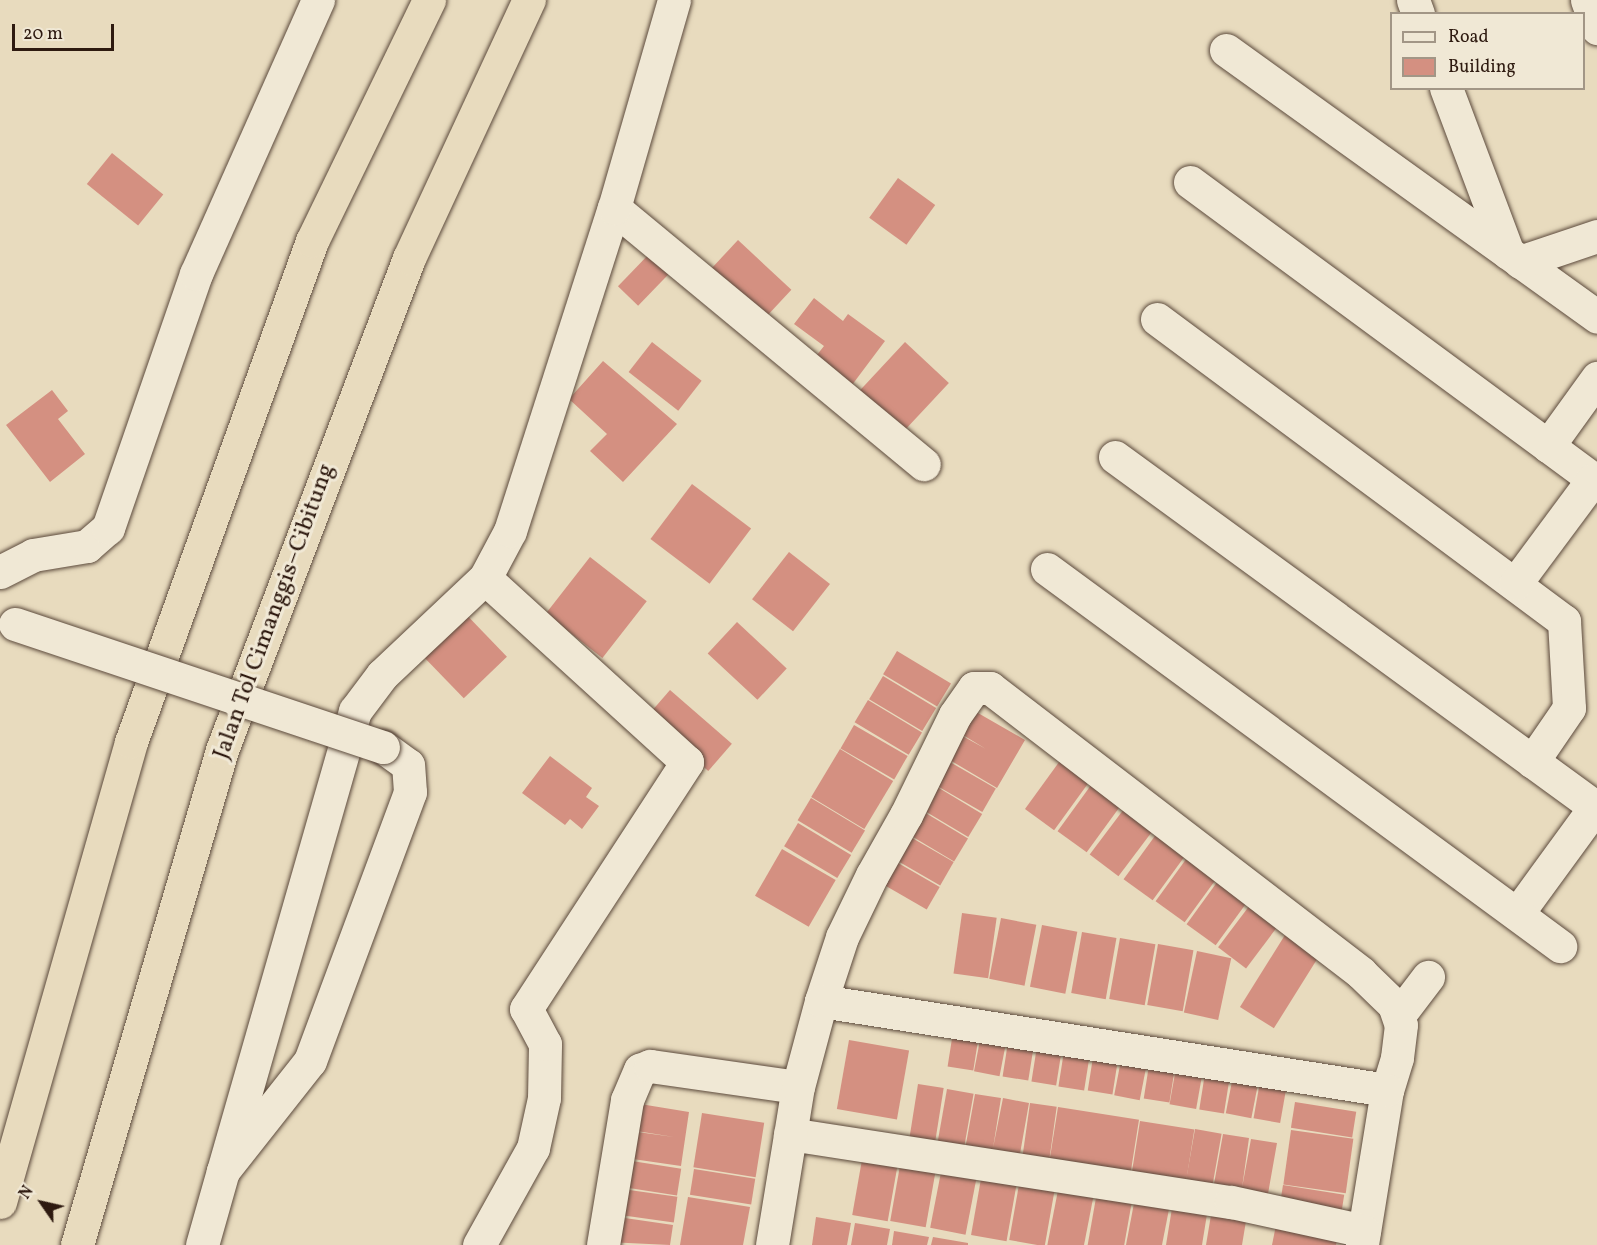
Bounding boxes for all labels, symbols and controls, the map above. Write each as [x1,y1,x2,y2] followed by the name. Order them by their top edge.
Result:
[15,12,117,50] scale bar
[1390,12,1585,90] legend
[23,22,63,47] text: 20 m
[1448,25,1489,50] text: Road
[1448,55,1516,80] text: Building
[208,460,342,764] street label: Jalan Tol Cimanggis–Cibitung
[12,1173,72,1233] north arrow
[15,1182,39,1204] text: N

